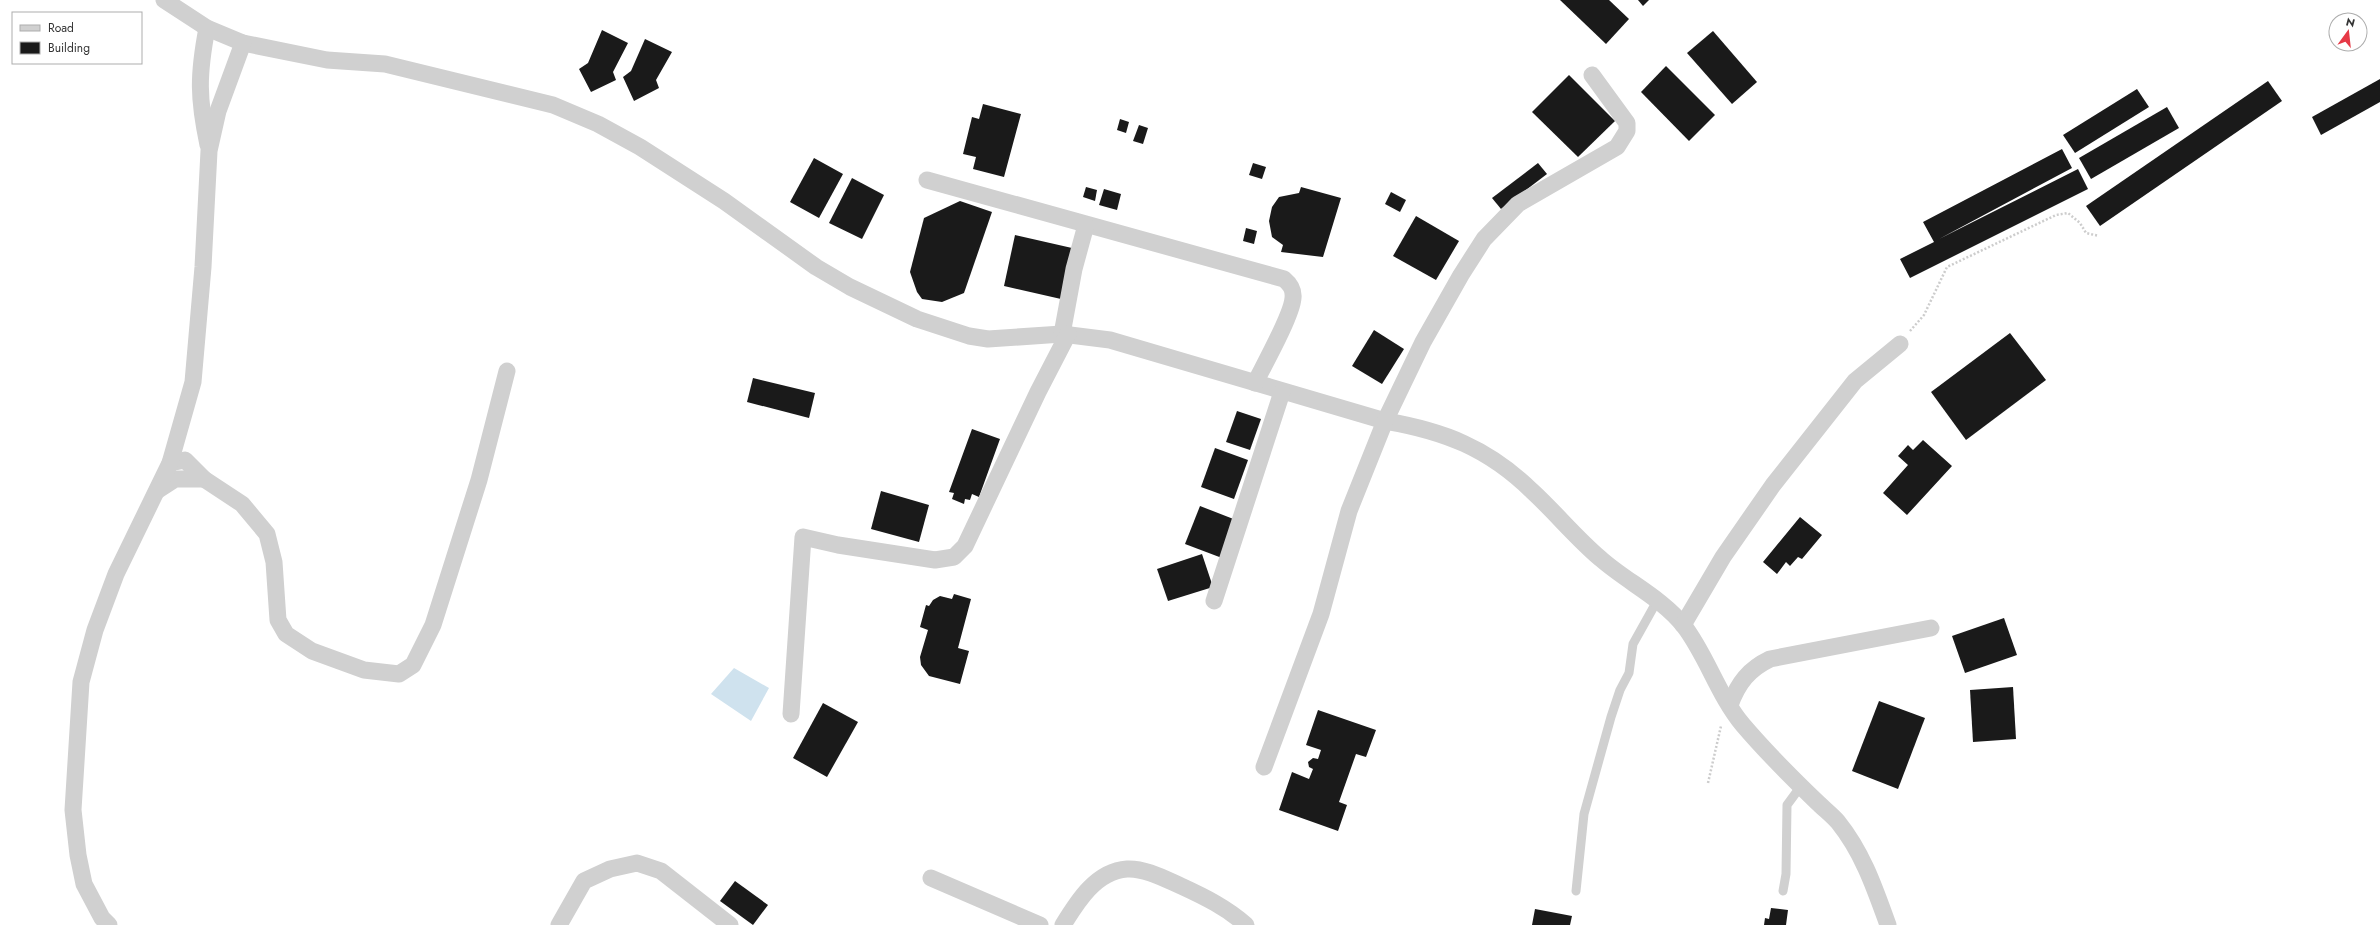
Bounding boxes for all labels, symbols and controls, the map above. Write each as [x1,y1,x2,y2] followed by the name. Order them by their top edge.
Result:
[12,12,142,64] legend
[2328,12,2368,52] north arrow
[2344,13,2357,31] text: N
[48,19,74,37] text: Road
[48,39,90,57] text: Building

